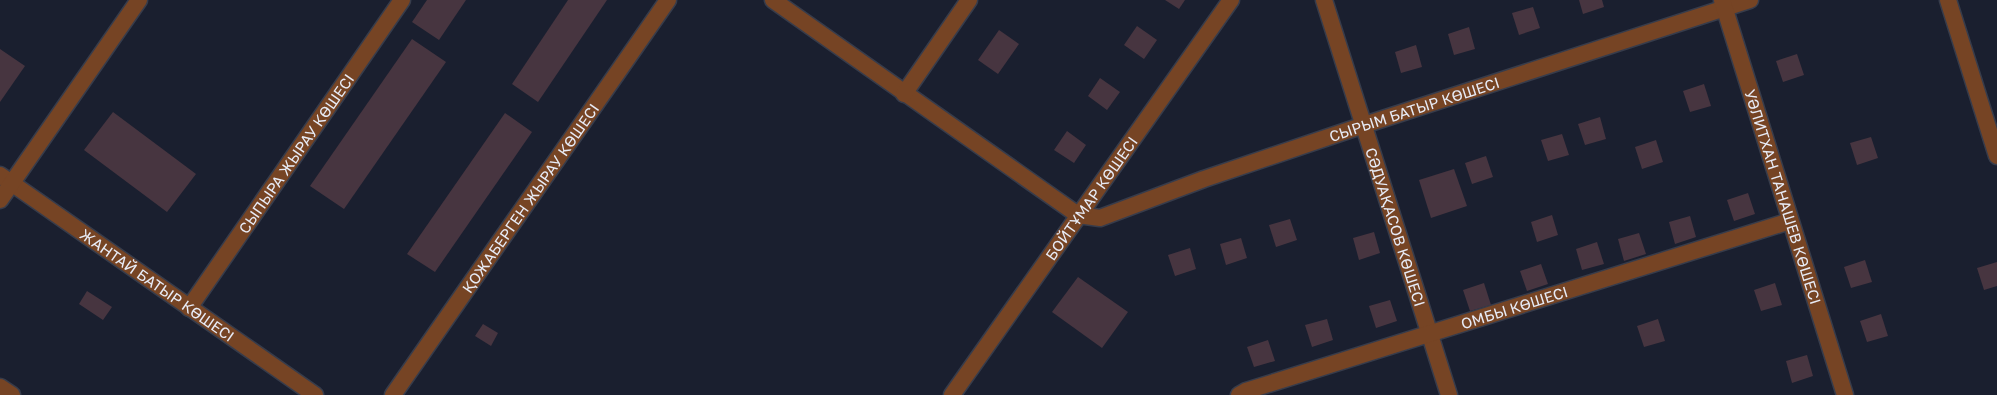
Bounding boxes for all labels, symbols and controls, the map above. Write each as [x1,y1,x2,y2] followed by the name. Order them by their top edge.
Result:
[235,70,357,237] street label: СЫПЫРА ЖЫРАУ КӨШЕСІ
[1327,73,1502,145] street label: СЫРЫМ БАТЫР КӨШЕСІ
[1741,87,1825,306] street label: УӘЛИТХАН ТАНАШЕВ КӨШЕСІ
[458,100,602,296] street label: ҚОЖАБЕРГЕН ЖЫРАУ КӨШЕСІ
[1041,133,1141,263] street label: БОЙТҰМАР КӨШЕСІ
[1362,145,1429,309] street label: СӘДУАҚАСОВ КӨШЕСІ
[77,225,238,345] street label: ЖАНТАЙ БАТЫР КӨШЕСІ
[1458,282,1570,332] street label: ОМБЫ КӨШЕСІ

